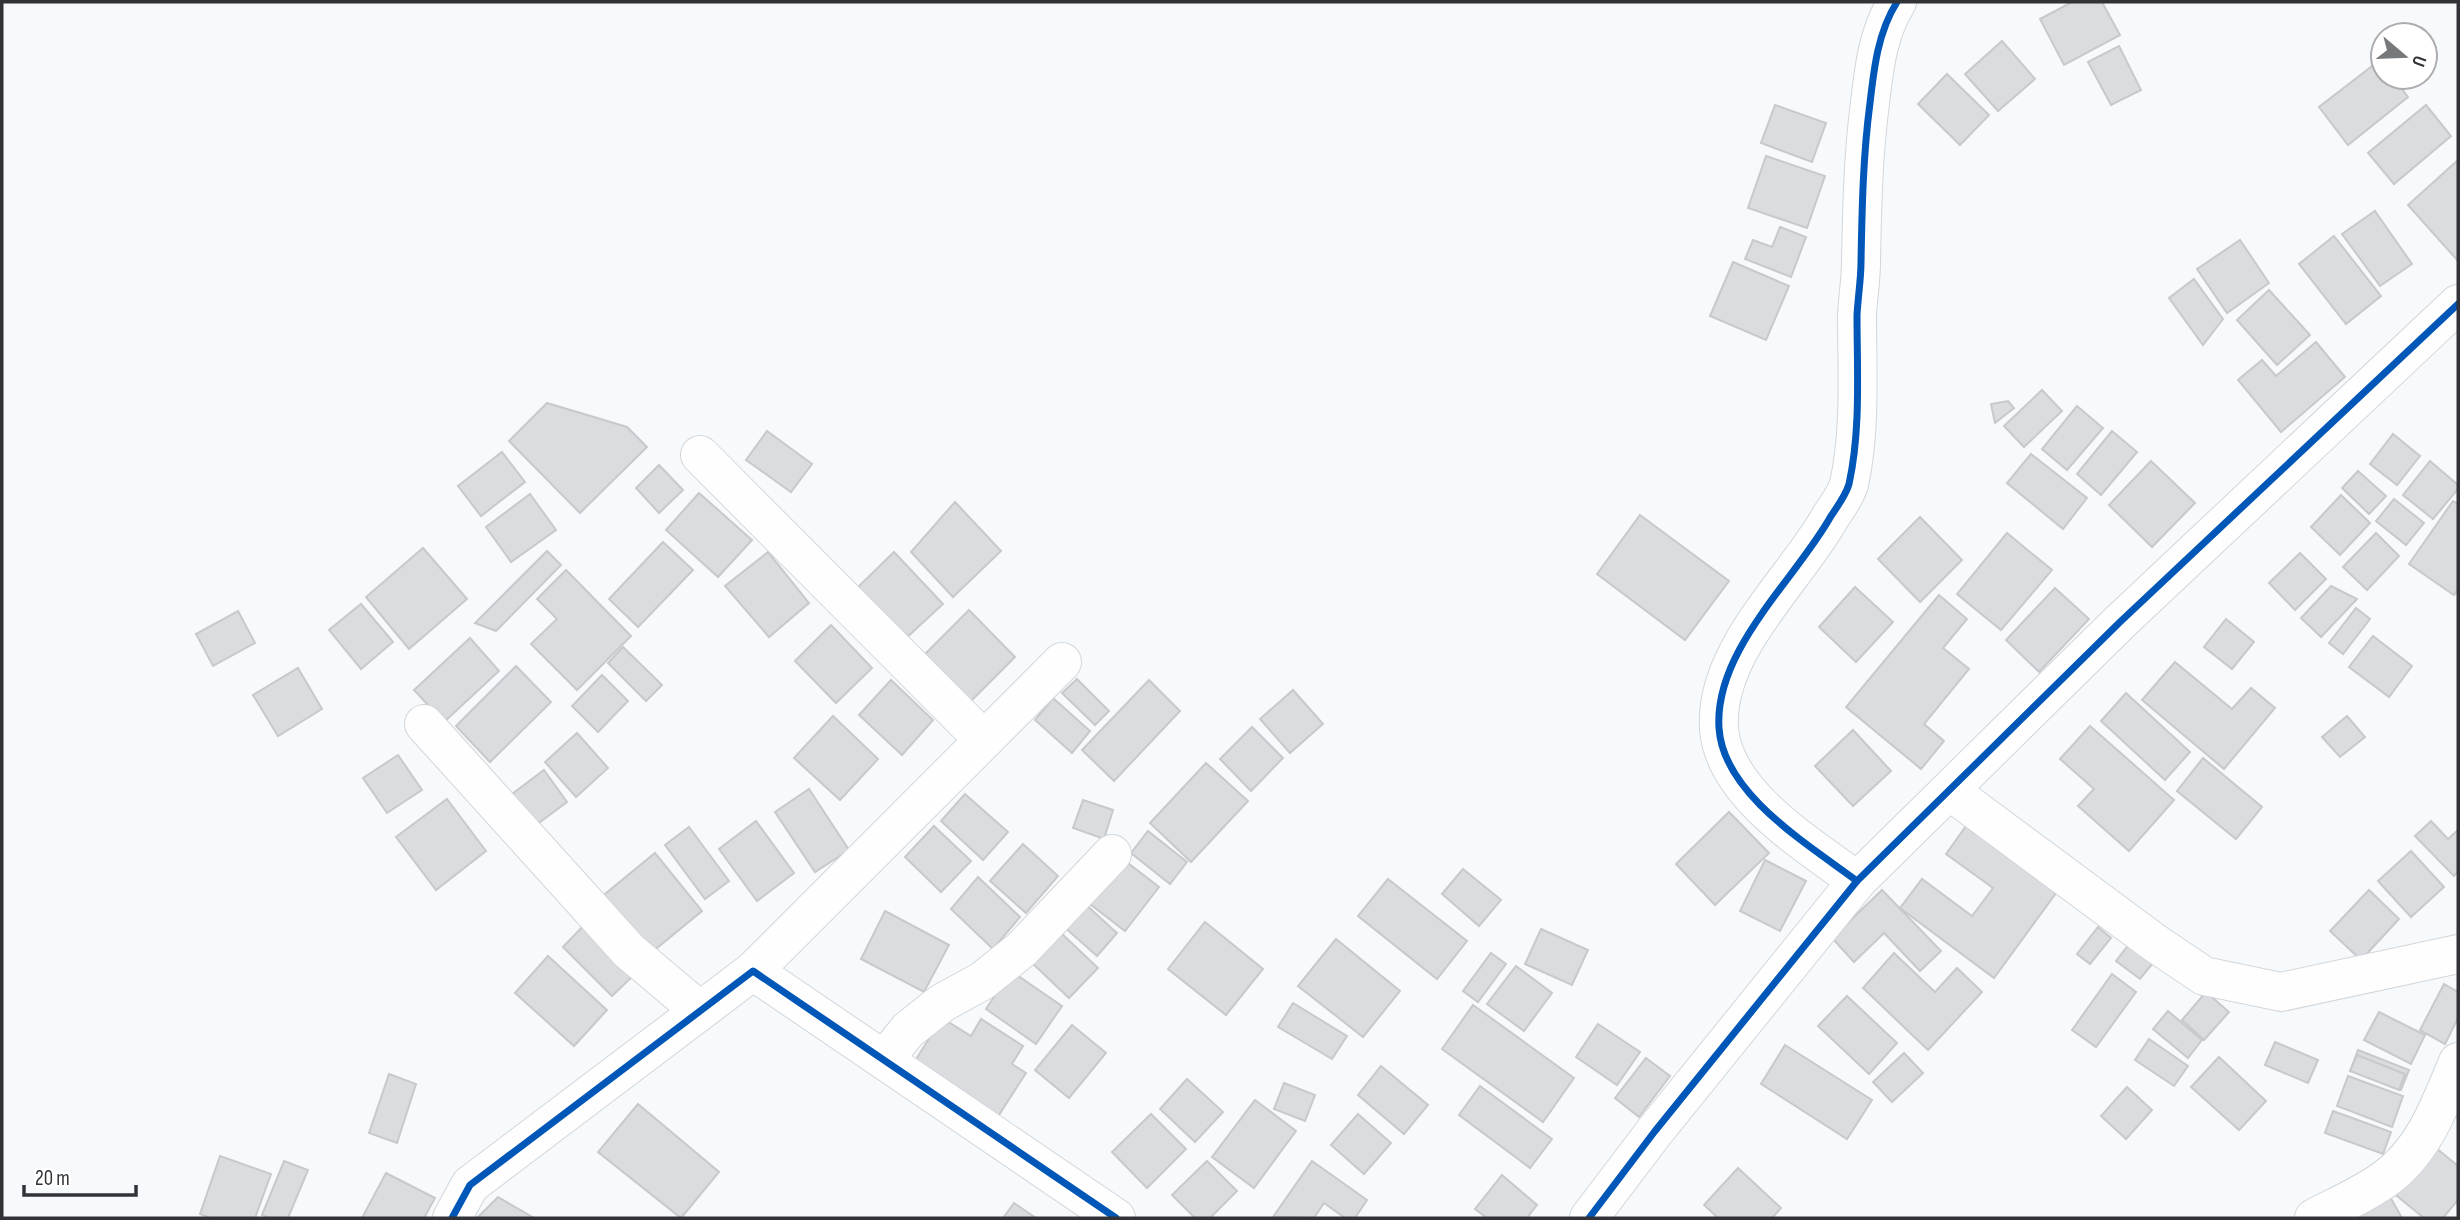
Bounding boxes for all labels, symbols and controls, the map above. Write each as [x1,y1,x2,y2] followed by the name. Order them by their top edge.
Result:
[2369,21,2439,91] north arrow
[2406,53,2431,69] text: U
[24,1154,136,1198] scale bar
[35,1166,70,1191] text: 20 m

